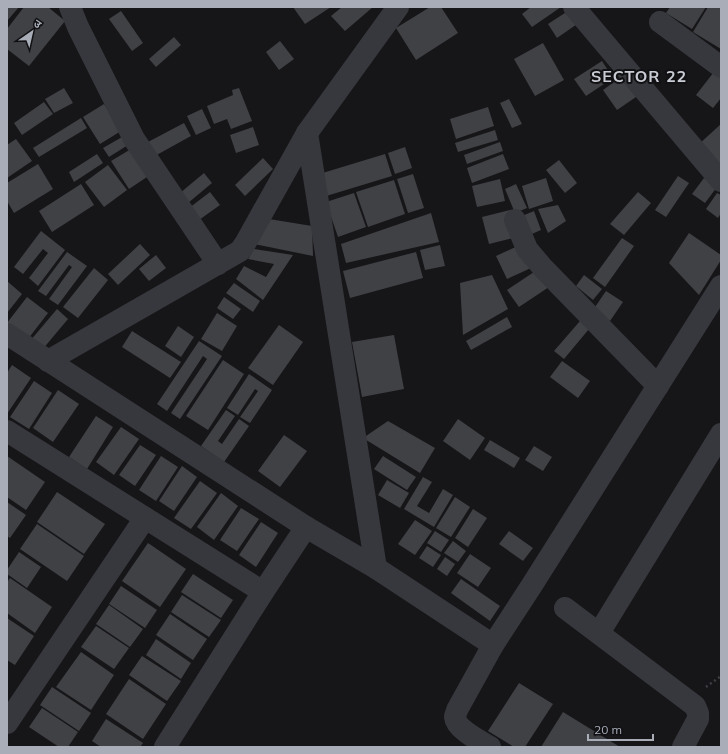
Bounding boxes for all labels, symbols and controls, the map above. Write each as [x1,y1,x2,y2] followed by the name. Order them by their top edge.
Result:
[12,12,52,52] north arrow
[31,16,45,32] text: उ
[591,66,687,86] district label: SECTOR 22
[588,716,653,742] scale bar
[594,722,622,737] text: 20 m

